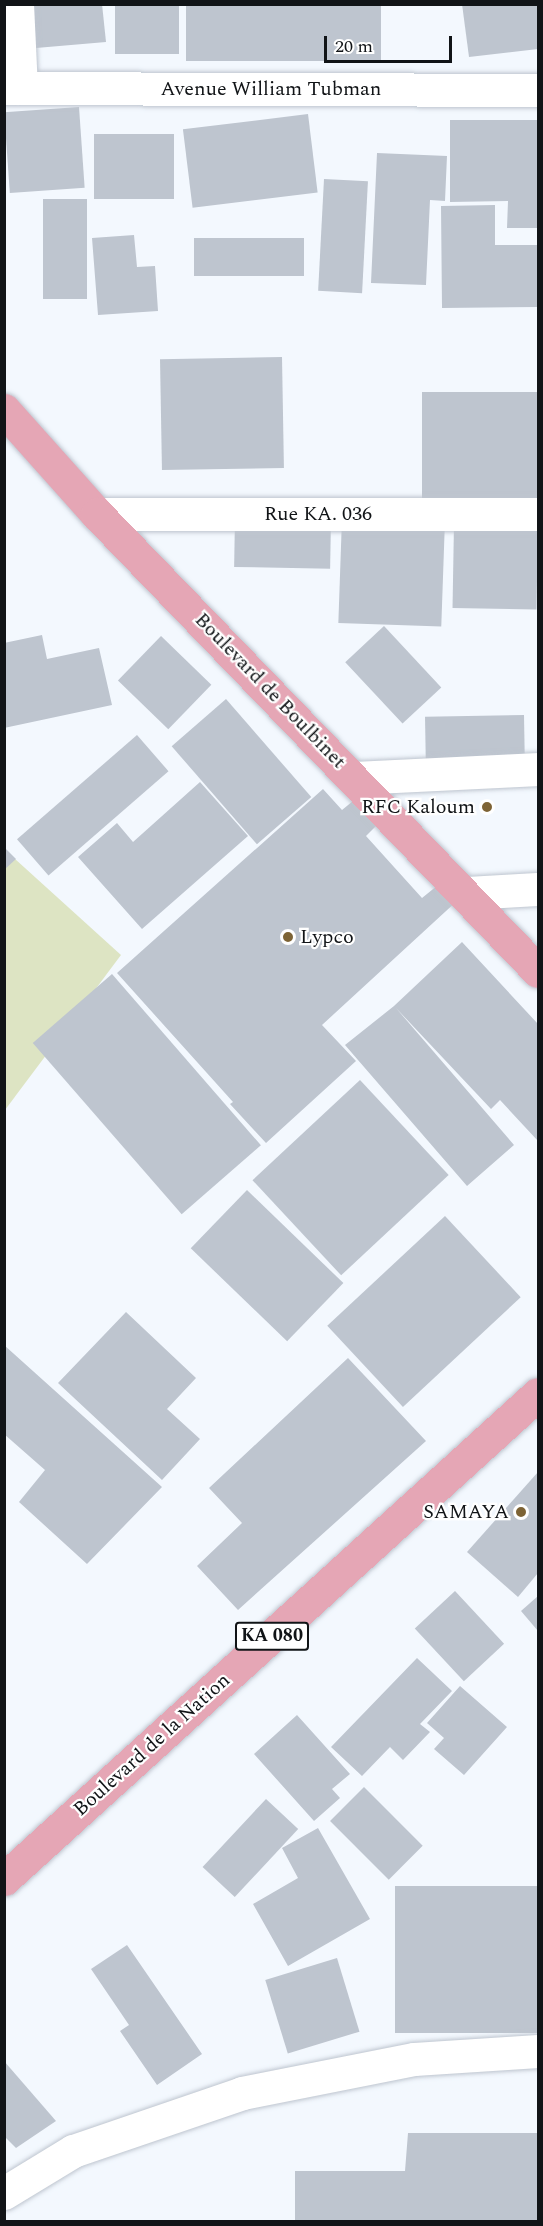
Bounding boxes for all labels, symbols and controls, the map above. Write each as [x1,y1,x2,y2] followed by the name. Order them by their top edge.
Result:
[327,24,454,62] scale bar
[335,33,373,60] text: 20 m
[161,77,381,101] street label: Avenue William Tubman
[264,502,372,526] street label: Rue KA. 036
[189,608,351,774] street label: Boulevard de Boulbinet
[361,795,475,819] place label: RFC Kaloum
[480,800,494,814] marker: RFC Kaloum
[300,925,354,949] place label: Lypco
[281,930,295,944] marker: Lypco
[423,1500,509,1524] place label: SAMAYA
[514,1505,528,1519] marker: SAMAYA
[234,1621,310,1651] road number: KA 080
[69,1668,235,1822] street label: Boulevard de la Nation

